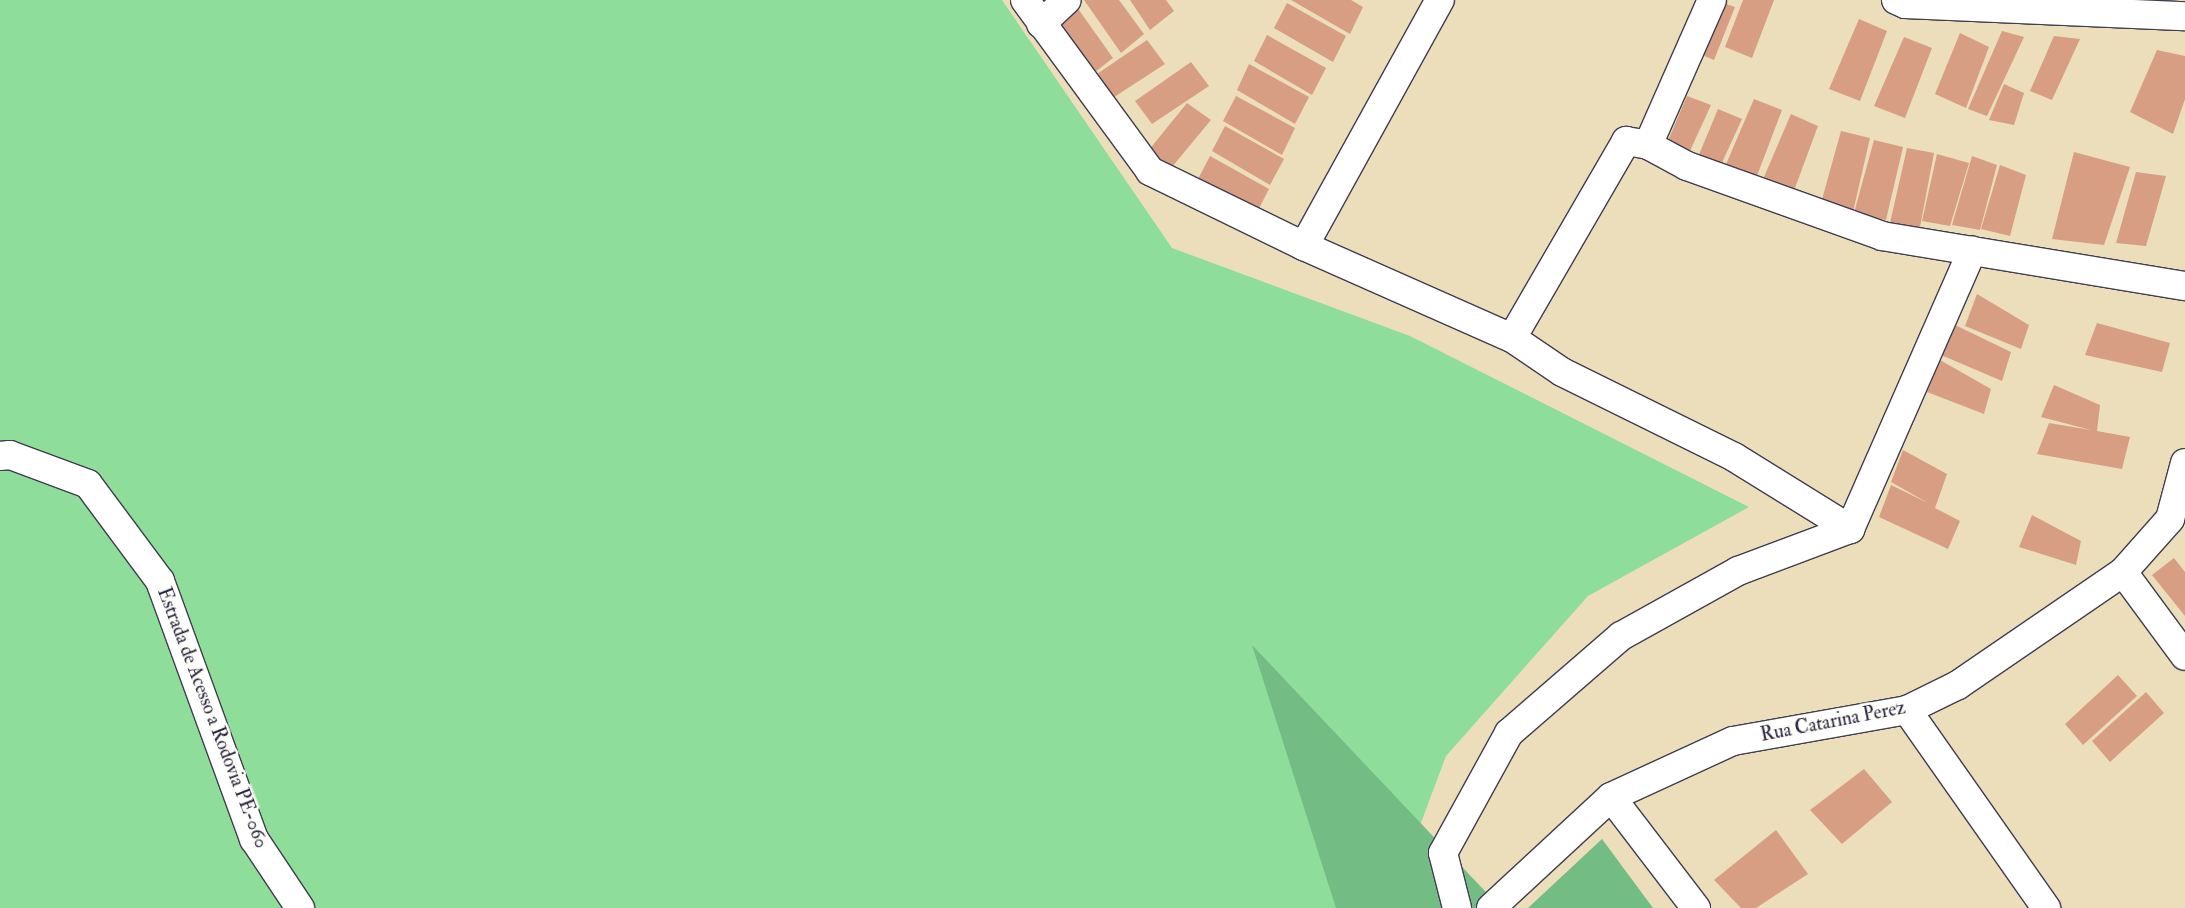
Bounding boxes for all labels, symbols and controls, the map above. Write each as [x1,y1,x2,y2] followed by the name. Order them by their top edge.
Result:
[152,585,272,851] street label: Estrada de Acesso a Rodovia PE-060
[1759,697,1907,747] street label: Rua Catarina Perez

